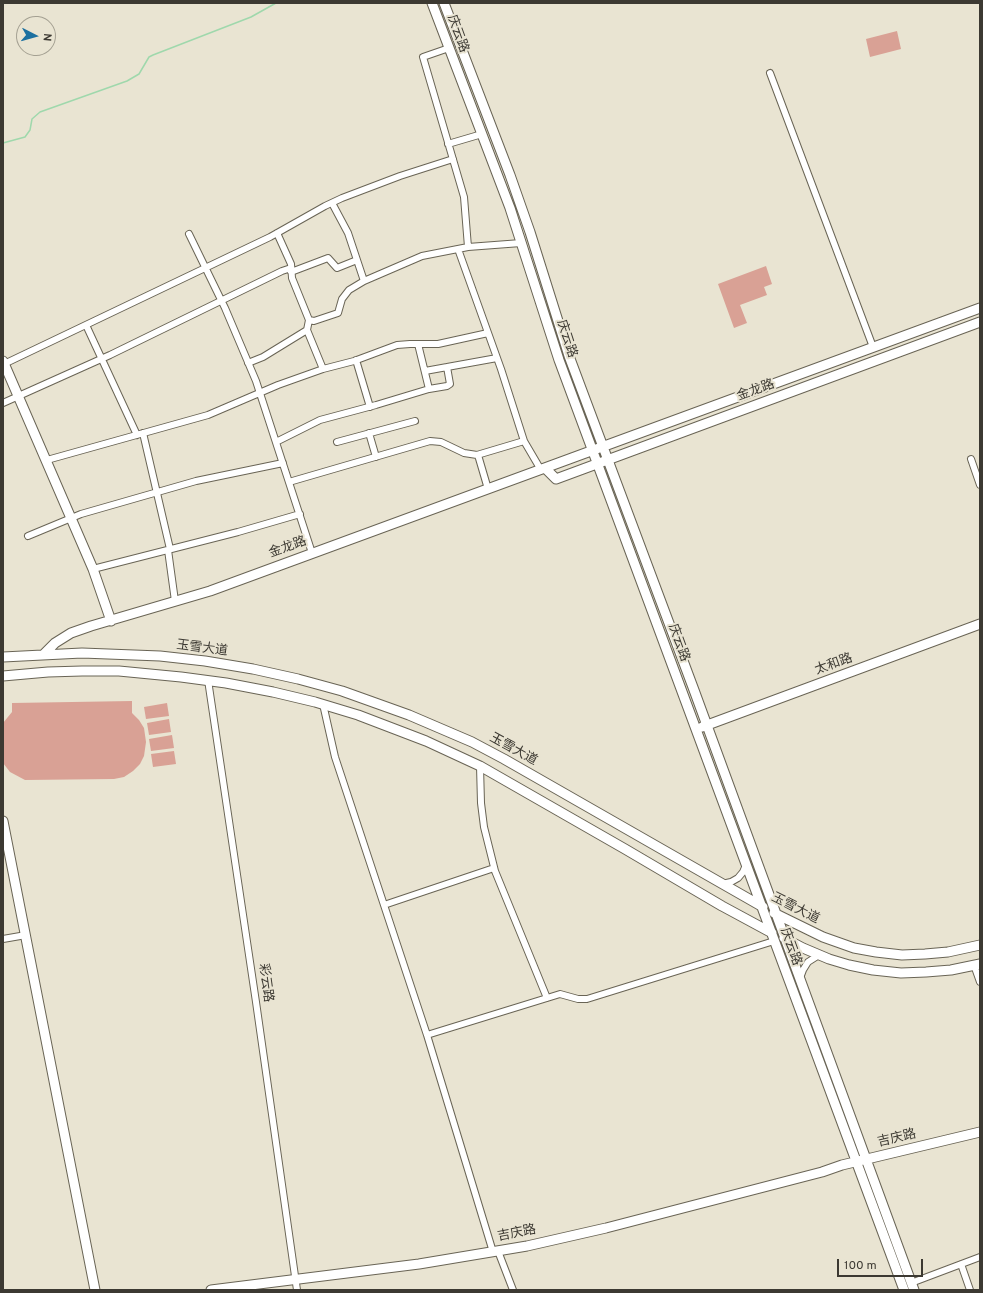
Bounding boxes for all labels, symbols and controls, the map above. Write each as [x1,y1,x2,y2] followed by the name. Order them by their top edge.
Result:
[443,13,471,55] street label: 庆云路
[16,16,56,56] north arrow
[40,32,54,42] text: N
[553,318,579,360] street label: 庆云路
[735,377,777,405] street label: 金龙路
[267,534,309,562] street label: 金龙路
[664,622,692,664] street label: 庆云路
[175,638,229,660] street label: 玉雪大道
[813,651,855,679] street label: 太和路
[486,731,540,769] street label: 玉雪大道
[768,890,822,928] street label: 玉雪大道
[776,926,804,968] street label: 庆云路
[255,963,275,1003] street label: 彩云路
[876,1127,918,1151] street label: 吉庆路
[496,1223,538,1245] street label: 吉庆路
[839,1251,925,1277] scale bar
[844,1258,877,1274] text: 100 m

